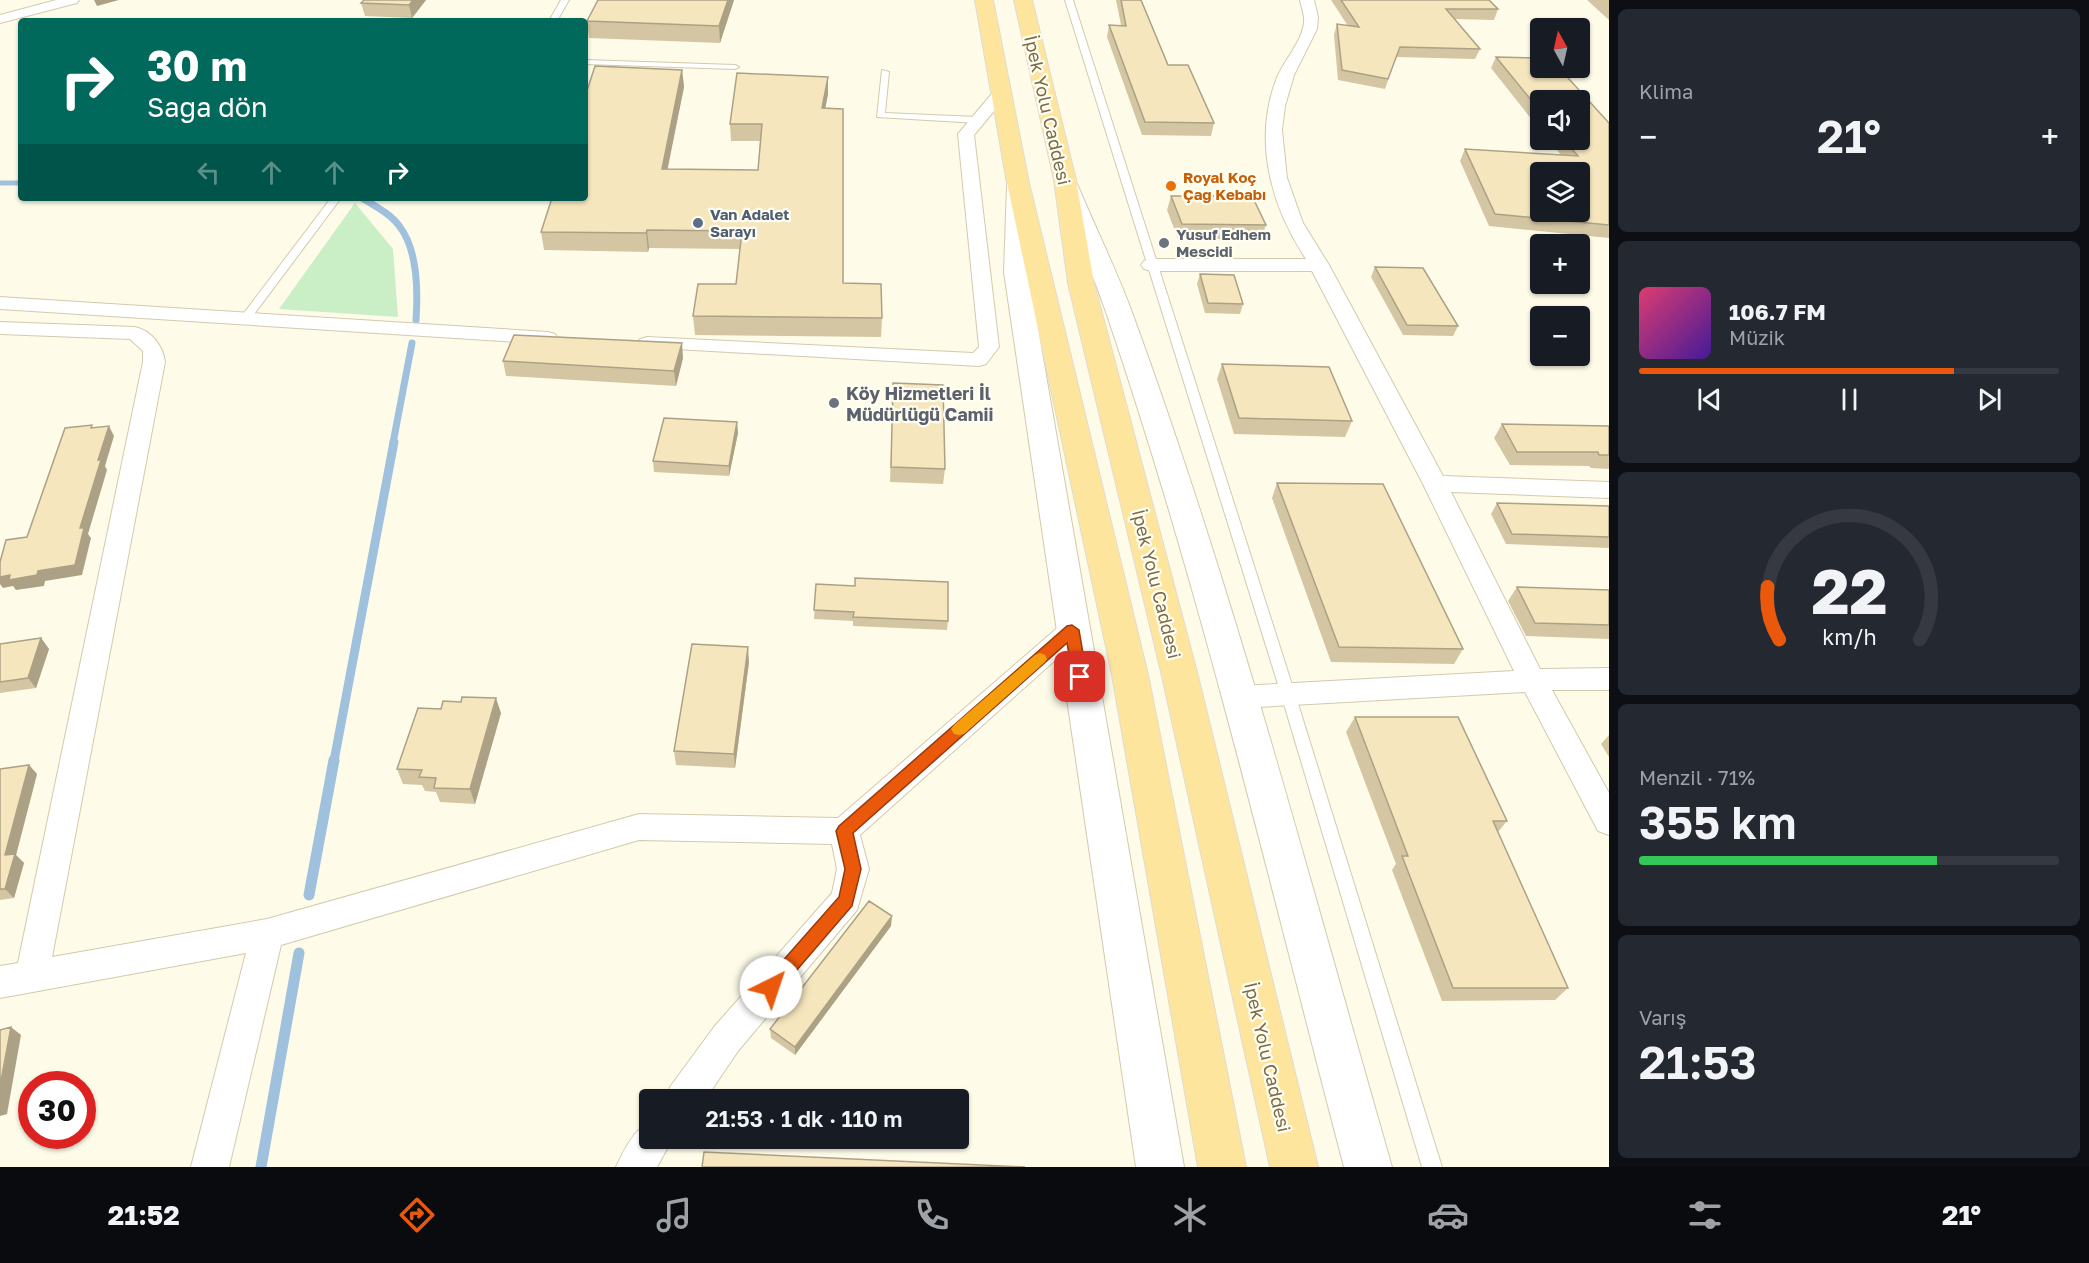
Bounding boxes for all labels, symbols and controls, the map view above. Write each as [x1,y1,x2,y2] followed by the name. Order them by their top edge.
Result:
[1530,18,1590,78] north arrow
[1530,18,1590,366] map controls
[1020,33,1076,187] street label: İpek Yolu Caddesi
[147,40,247,90] text: 30 m
[48,42,126,120] icon: right
[1639,79,1693,103] text: Klima
[1530,90,1590,150] button: sound
[147,91,268,123] text: Sağa dön
[1817,109,1881,163] text: 21°
[1639,117,1657,156] text: −
[2041,117,2059,156] text: +
[192,156,225,189] icon: left
[255,156,288,189] icon: ahead
[318,156,351,189] icon: ahead
[381,156,414,189] icon: right
[1530,162,1590,222] button: layers
[1183,168,1266,203] place label: Royal Koç Çağ Kebabı
[1164,179,1178,193] marker: Royal Koç Çağ Kebabı
[710,205,789,240] place label: Van Adalet Sarayı
[691,216,705,230] marker: Van Adalet Sarayı
[1176,225,1271,260] place label: Yusuf Edhem Mescidi
[1530,234,1590,294] button: +
[1157,236,1171,250] marker: Yusuf Edhem Mescidi
[1729,298,1826,325] text: 106.7 FM
[1530,306,1590,366] button: −
[1729,325,1785,349] text: Müzik
[846,382,993,425] place label: Köy Hizmetleri İl Müdürlüğü Camii
[1693,383,1726,416] icon: previous
[1833,383,1866,416] icon: pause
[1973,383,2006,416] icon: next
[827,396,841,410] marker: Köy Hizmetleri İl Müdürlüğü Camii
[1128,507,1186,661] street label: İpek Yolu Caddesi
[1811,554,1887,629] text: 22
[1822,625,1876,651] text: km/h
[1054,651,1105,702] pin
[1063,660,1096,693] icon: arrive
[1639,765,1755,789] text: Menzil · 71%
[1639,795,1797,849] text: 355 km
[739,955,803,1019] position arrow
[1240,980,1296,1134] street label: İpek Yolu Caddesi
[1639,1005,1686,1029] text: Varış
[1639,1035,1757,1089] text: 21:53
[18,1071,96,1149] speed limit sign: 30
[706,1105,902,1132] text: 21:53 · 1 dk · 110 m
[396,1194,438,1236] icon: directions
[653,1194,695,1236] icon: music
[911,1194,953,1236] icon: phone
[1169,1194,1211,1236] icon: climate
[1427,1194,1469,1236] icon: car
[1684,1194,1726,1236] icon: filters
[108,1199,180,1231] text: 21:52
[1942,1199,1981,1231] text: 21°

